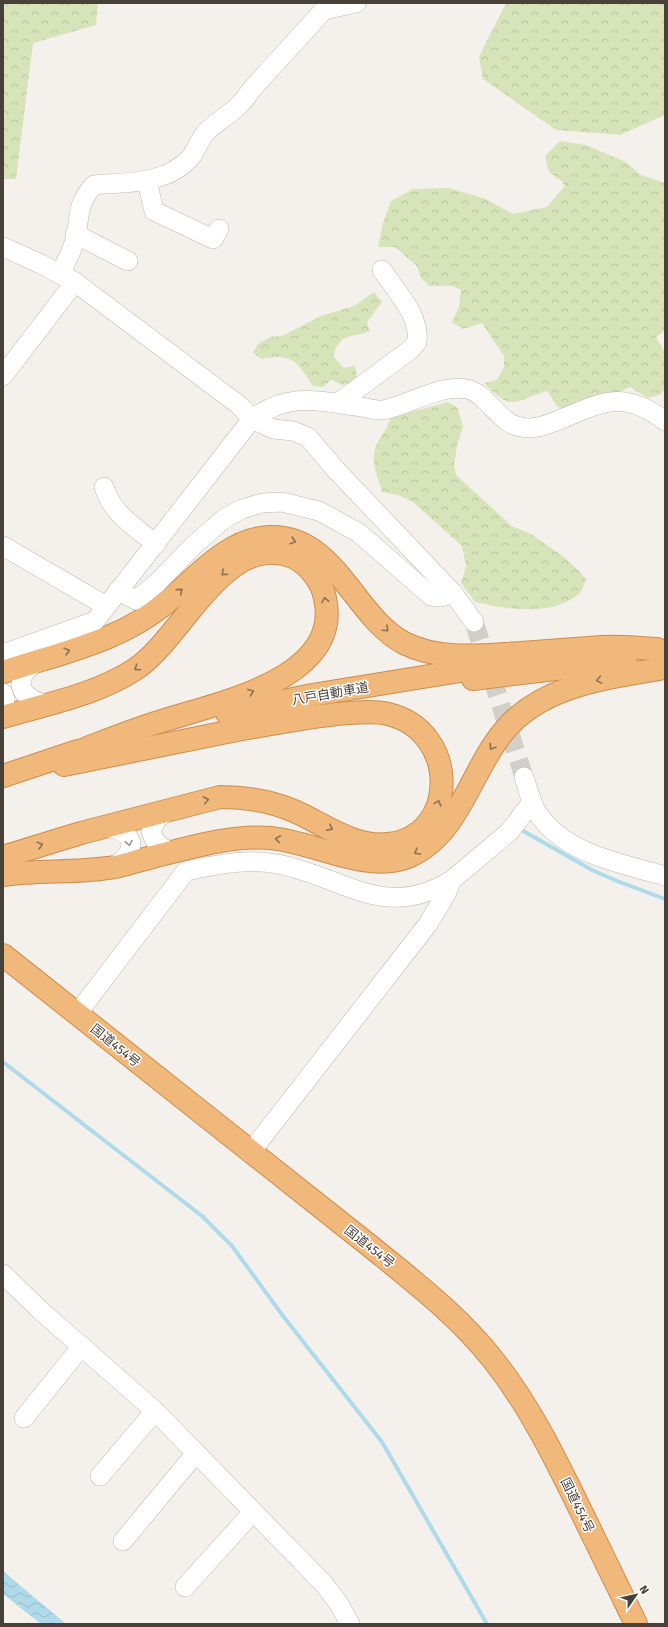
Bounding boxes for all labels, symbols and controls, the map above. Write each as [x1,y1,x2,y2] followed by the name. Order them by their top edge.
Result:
[289,536,296,545] one-way arrow
[221,568,229,575] one-way arrow
[176,588,183,595] one-way arrow
[322,597,330,603] one-way arrow
[381,625,389,632] one-way arrow
[63,647,70,656] one-way arrow
[134,663,141,670] one-way arrow
[596,675,602,684] one-way arrow
[290,679,370,708] street label: 八戸自動車道
[248,689,255,697] one-way arrow
[490,743,497,750] one-way arrow
[203,796,209,804] one-way arrow
[433,800,442,807] one-way arrow
[325,824,333,831] one-way arrow
[274,835,281,844] one-way arrow
[124,840,133,846] one-way arrow
[36,841,43,850] one-way arrow
[414,847,421,854] one-way arrow
[88,1021,143,1070] street label: 国道454号
[342,1222,398,1271] street label: 国道454号
[558,1475,597,1535] street label: 国道454号
[616,1575,656,1615] north arrow
[636,1583,651,1596] text: N

